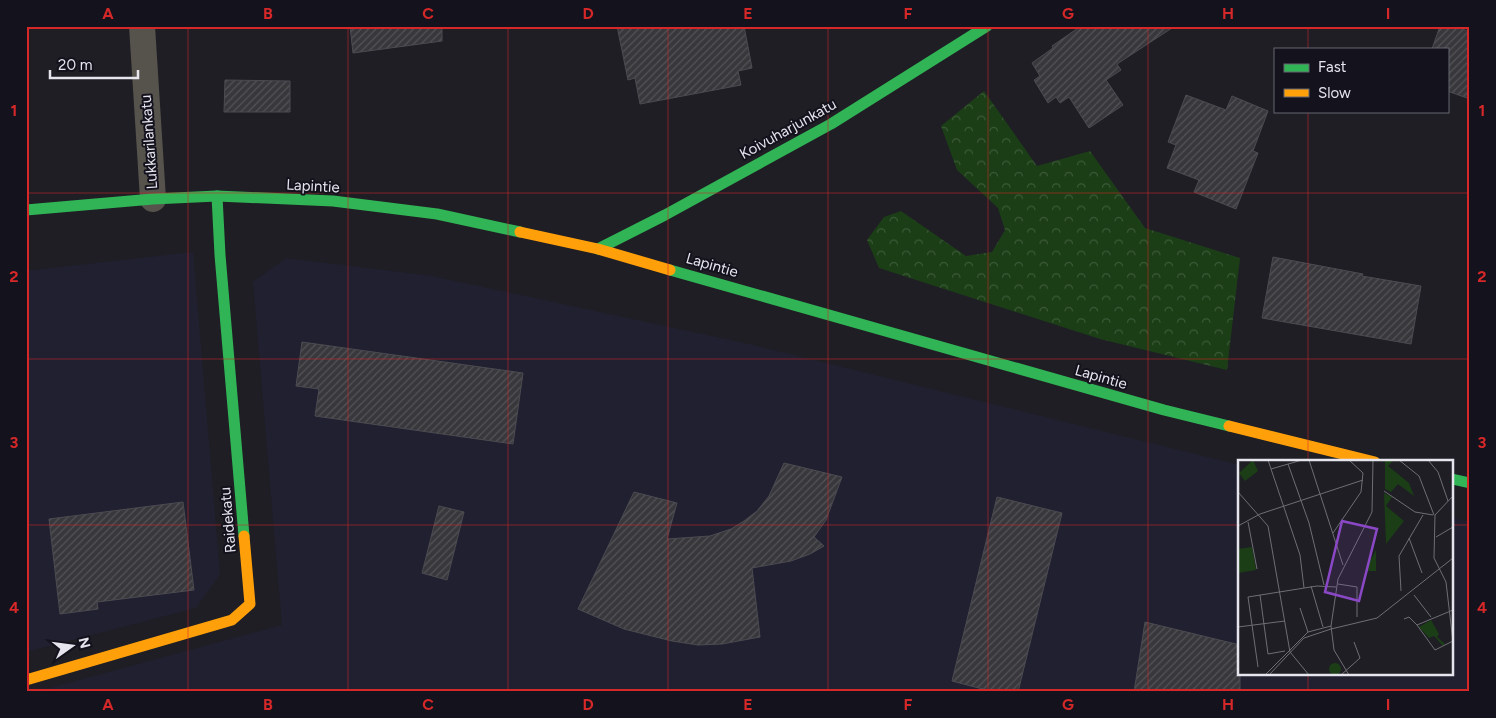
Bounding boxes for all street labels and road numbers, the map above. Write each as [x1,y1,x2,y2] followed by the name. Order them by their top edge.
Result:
[137,94,161,190] street label: Lukkarilankatu
[736,95,840,163] street label: Koivuharjunkatu
[286,176,340,196] street label: Lapintie
[684,249,740,281] street label: Lapintie
[1073,361,1129,393] street label: Lapintie
[216,486,240,554] street label: Raidekatu

